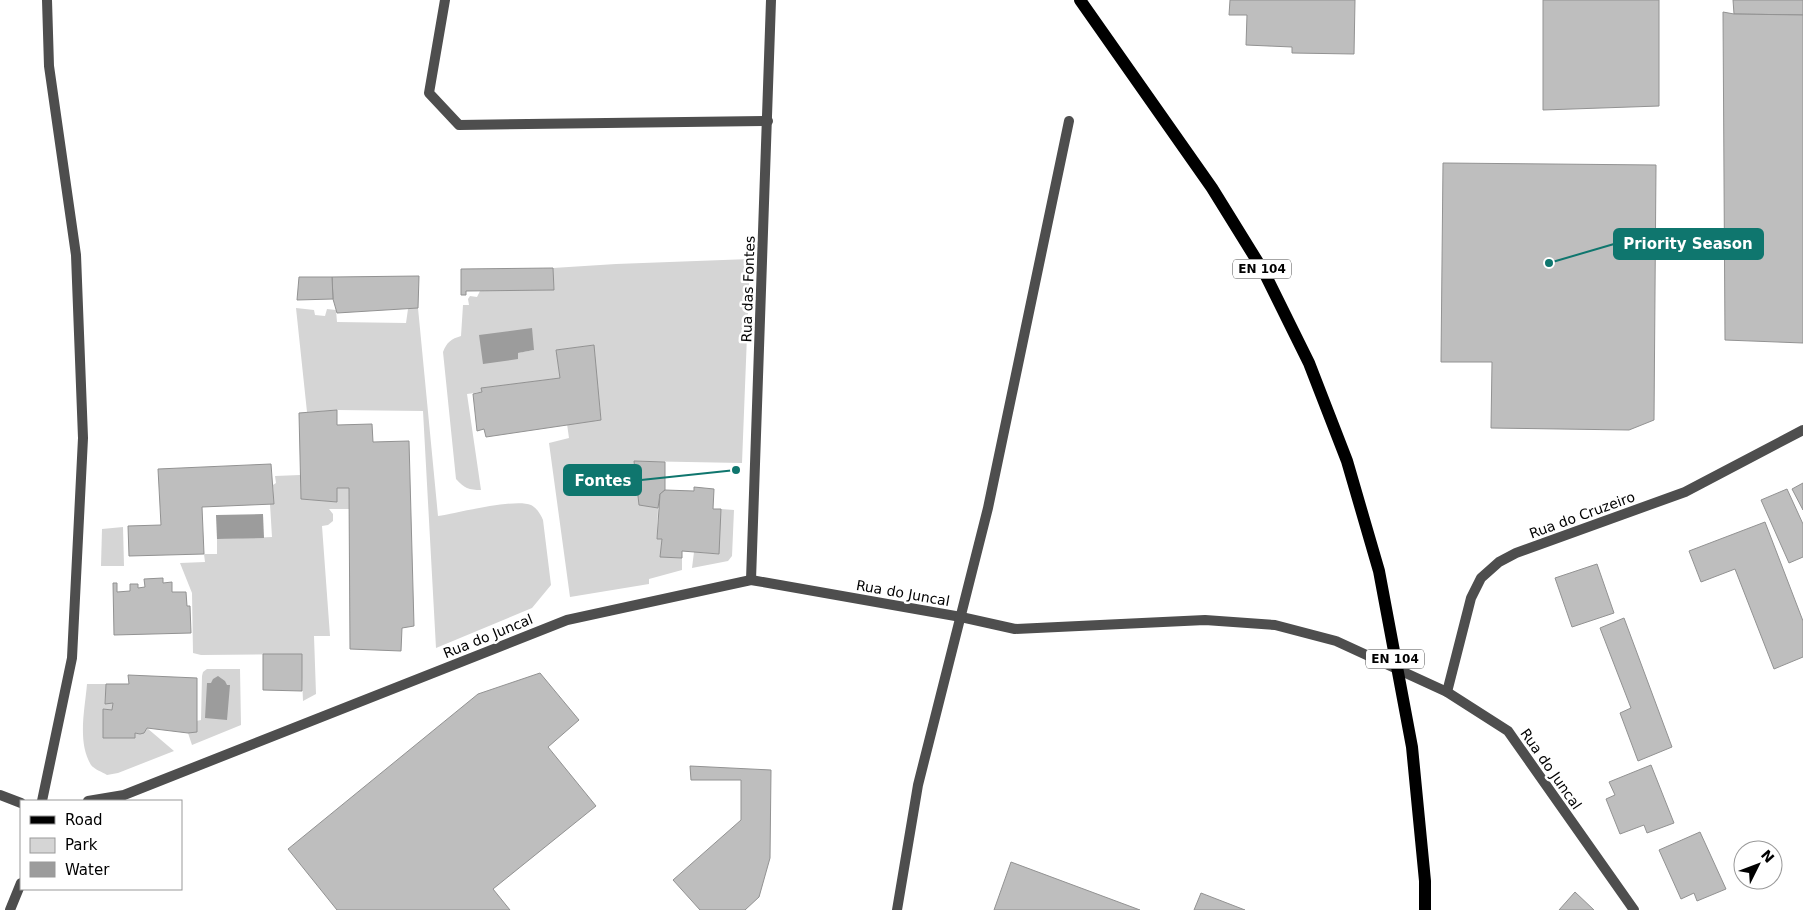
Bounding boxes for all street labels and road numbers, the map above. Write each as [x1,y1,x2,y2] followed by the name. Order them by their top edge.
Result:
[738,235,758,343] street label: Rua das Fontes
[1233,260,1291,278] road number: EN 104
[1527,488,1637,542] street label: Rua do Cruzeiro
[855,577,951,609] street label: Rua do Juncal
[441,611,535,661] street label: Rua do Juncal
[1366,650,1424,669] road number: EN 104
[1517,726,1585,812] street label: Rua do Juncal

